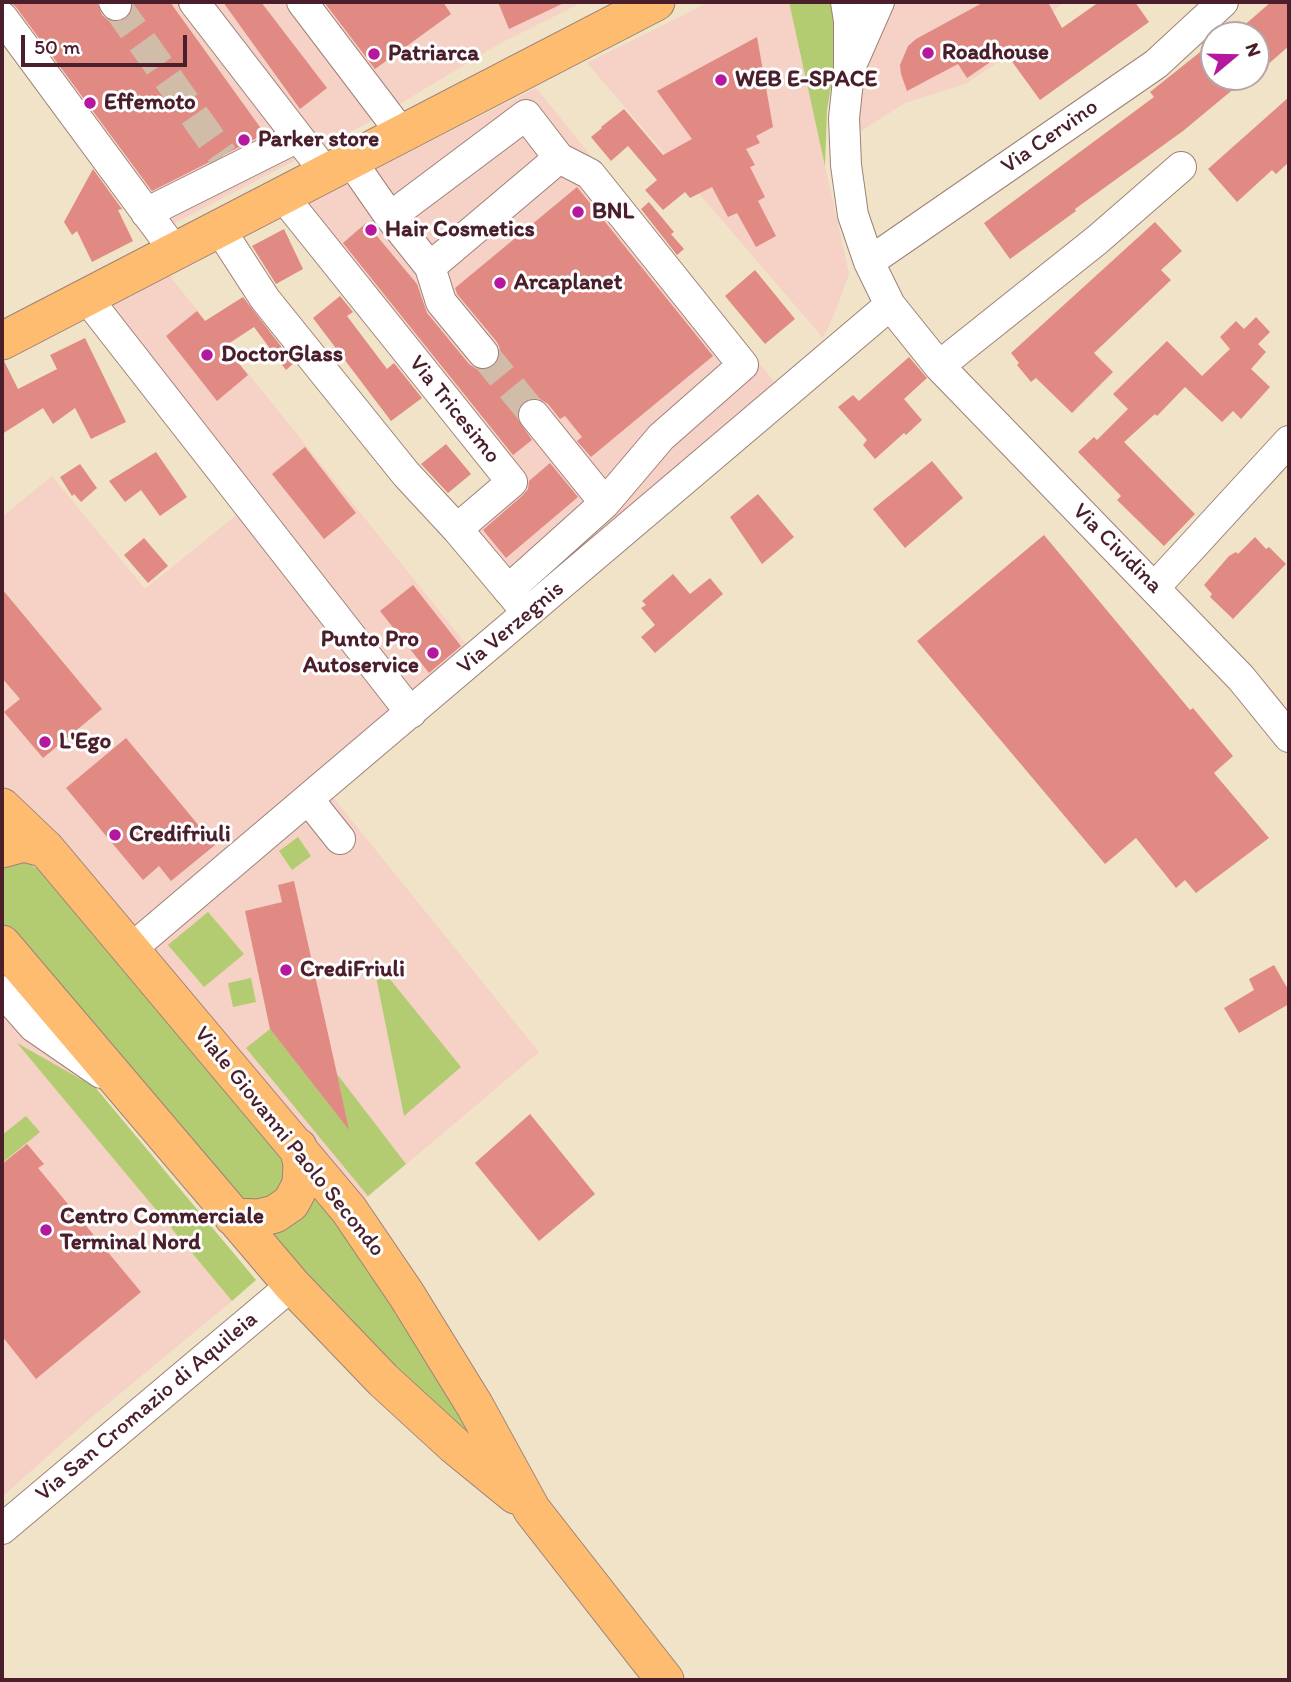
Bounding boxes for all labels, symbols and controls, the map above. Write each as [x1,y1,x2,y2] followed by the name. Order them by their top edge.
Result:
[24,21,191,65] scale bar
[1200,21,1270,91] north arrow
[34,34,80,59] text: 50 m
[942,39,1049,67] place label: Roadhouse
[388,40,479,68] place label: Patriarca
[1240,40,1266,59] text: N
[920,45,936,61] marker: Roadhouse
[366,46,382,62] marker: Patriarca
[735,66,877,94] place label: WEB E-SPACE
[713,72,729,88] marker: WEB E-SPACE
[104,89,196,117] place label: Effemoto
[996,94,1104,180] street label: Via Cervino
[82,95,98,111] marker: Effemoto
[258,126,379,154] place label: Parker store
[236,132,252,148] marker: Parker store
[592,198,634,226] place label: BNL
[570,204,586,220] marker: BNL
[385,216,535,244] place label: Hair Cosmetics
[363,222,379,238] marker: Hair Cosmetics
[514,269,622,297] place label: Arcaplanet
[492,275,508,291] marker: Arcaplanet
[221,341,343,369] place label: DoctorGlass
[199,347,215,363] marker: DoctorGlass
[402,350,506,470] street label: Via Tricesimo
[1066,498,1168,600] street label: Via Cividina
[452,575,570,681] street label: Via Verzegnis
[303,626,419,680] place label: Punto Pro Autoservice
[425,645,441,661] marker: Punto Pro Autoservice
[59,728,111,756] place label: L'Ego
[37,734,53,750] marker: L'Ego
[129,821,231,849] place label: Credifriuli
[107,827,123,843] marker: Credifriuli
[300,956,405,984] place label: CrediFriuli
[278,962,294,978] marker: CrediFriuli
[188,1021,390,1263] street label: Viale Giovanni Paolo Secondo
[60,1203,264,1257] place label: Centro Commerciale Terminal Nord
[38,1222,54,1238] marker: Centro Commerciale Terminal Nord
[30,1306,264,1508] street label: Via San Cromazio di Aquileia

